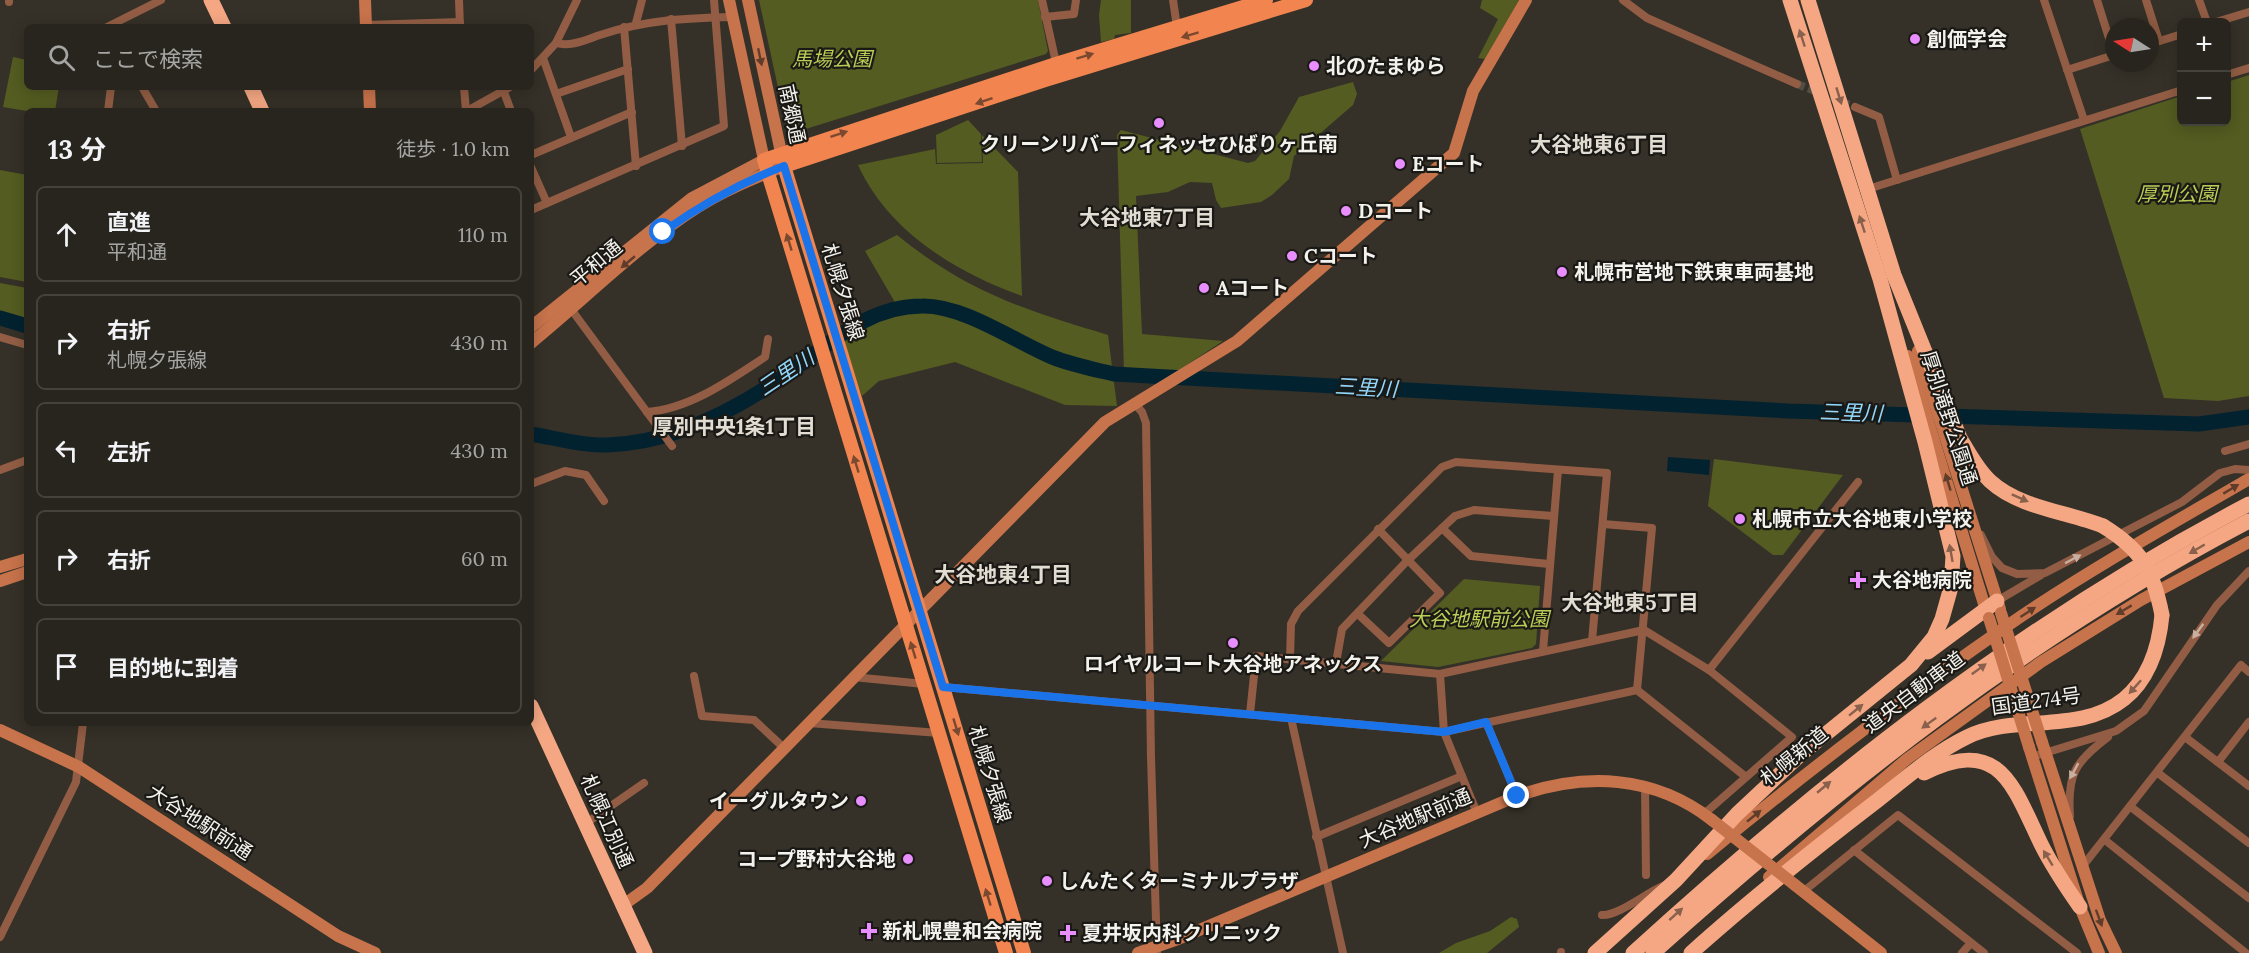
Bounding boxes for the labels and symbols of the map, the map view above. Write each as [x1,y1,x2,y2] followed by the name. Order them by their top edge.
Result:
[2105,18,2159,72] north arrow
[1927,26,2007,51] place label: 創価学会
[1797,29,1807,47] one-way arrow
[1181,31,1199,40] one-way arrow
[1908,32,1922,46] marker: 創価学会
[792,46,875,71] park label: 馬場公園
[756,48,765,67] one-way arrow
[1076,50,1094,60] one-way arrow
[1326,53,1445,78] place label: 北のたまゆら
[1307,59,1321,73] marker: 北のたまゆら
[774,82,811,146] street label: 南郷通
[1834,87,1844,105] one-way arrow
[975,96,993,106] one-way arrow
[1152,116,1166,130] marker: クリーンリバーフィネッセひばりヶ丘南
[830,129,848,139] one-way arrow
[980,131,1338,156] place label: クリーンリバーフィネッセひばりヶ丘南
[1530,131,1668,158] district label: 大谷地東6丁目
[1412,151,1484,176] place label: Eコート
[1393,157,1407,171] marker: Eコート
[2137,181,2220,206] park label: 厚別公園
[1358,198,1433,223] place label: Dコート
[1079,204,1215,231] district label: 大谷地東7丁目
[1339,204,1353,218] marker: Dコート
[1857,215,1866,233] one-way arrow
[649,218,675,244] route start
[784,233,793,251] one-way arrow
[565,234,627,291] street label: 平和通
[817,240,870,343] street label: 札幌夕張線
[1304,243,1378,268] place label: Cコート
[1285,249,1299,263] marker: Cコート
[620,255,636,268] one-way arrow
[1574,259,1814,284] place label: 札幌市営地下鉄東車両基地
[1555,265,1569,279] marker: 札幌市営地下鉄東車両基地
[1216,275,1289,300] place label: Aコート
[1197,281,1211,295] marker: Aコート
[752,343,821,401] water label: 三里川
[1916,347,1983,488] street label: 厚別滝野公園通
[1334,372,1400,403] water label: 三里川
[1819,398,1885,427] water label: 三里川
[652,413,816,440] district label: 厚別中央1条1丁目
[851,455,861,473] one-way arrow
[1943,473,1952,491] one-way arrow
[2223,484,2239,495] one-way arrow
[2012,493,2029,502] one-way arrow
[1752,506,1972,531] place label: 札幌市立大谷地東小学校
[1733,512,1747,526] marker: 札幌市立大谷地東小学校
[1947,543,1956,562] one-way arrow
[2189,543,2205,554] one-way arrow
[2064,554,2081,564] one-way arrow
[934,561,1072,588] district label: 大谷地東4丁目
[1872,567,1972,592] place label: 大谷地病院
[1849,571,1867,589] marker: 大谷地病院
[1561,589,1699,616] district label: 大谷地東5丁目
[2116,605,2132,616] one-way arrow
[1409,606,1552,631] park label: 大谷地駅前公園
[2020,606,2036,618] one-way arrow
[2192,623,2204,639] one-way arrow
[1226,636,1240,650] marker: ロイヤルコート大谷地アネックス
[908,641,917,659] one-way arrow
[1858,646,1969,738] street label: 道央自動車道
[1084,651,1382,676] place label: ロイヤルコート大谷地アネックス
[1971,663,1987,675] one-way arrow
[2128,680,2142,694] one-way arrow
[1989,682,2082,719] street label: 国道274号
[1848,704,1863,716] one-way arrow
[1921,717,1936,729] one-way arrow
[951,718,961,736] one-way arrow
[1755,721,1833,790] street label: 札幌新道
[964,722,1017,825] street label: 札幌夕張線
[2069,763,2079,780] one-way arrow
[576,770,639,872] street label: 札幌江別通
[143,778,257,865] street label: 大谷地駅前通
[1816,781,1831,794] one-way arrow
[1503,782,1529,808] route end
[1355,783,1475,852] street label: 大谷地駅前通
[709,788,849,813] place label: イーグルタウン
[854,794,868,808] marker: イーグルタウン
[1746,809,1762,822] one-way arrow
[737,846,896,871] place label: コープ野村大谷地
[2043,850,2054,866] one-way arrow
[901,852,915,866] marker: コープ野村大谷地
[1059,868,1299,893] place label: しんたくターミナルプラザ
[1040,874,1054,888] marker: しんたくターミナルプラザ
[983,888,992,906] one-way arrow
[1668,908,1683,921] one-way arrow
[2095,909,2105,927] one-way arrow
[882,918,1042,943] place label: 新札幌豊和会病院
[1082,920,1282,945] place label: 夏井坂内科クリニック
[860,922,878,940] marker: 新札幌豊和会病院
[1059,924,1077,942] marker: 夏井坂内科クリニック

